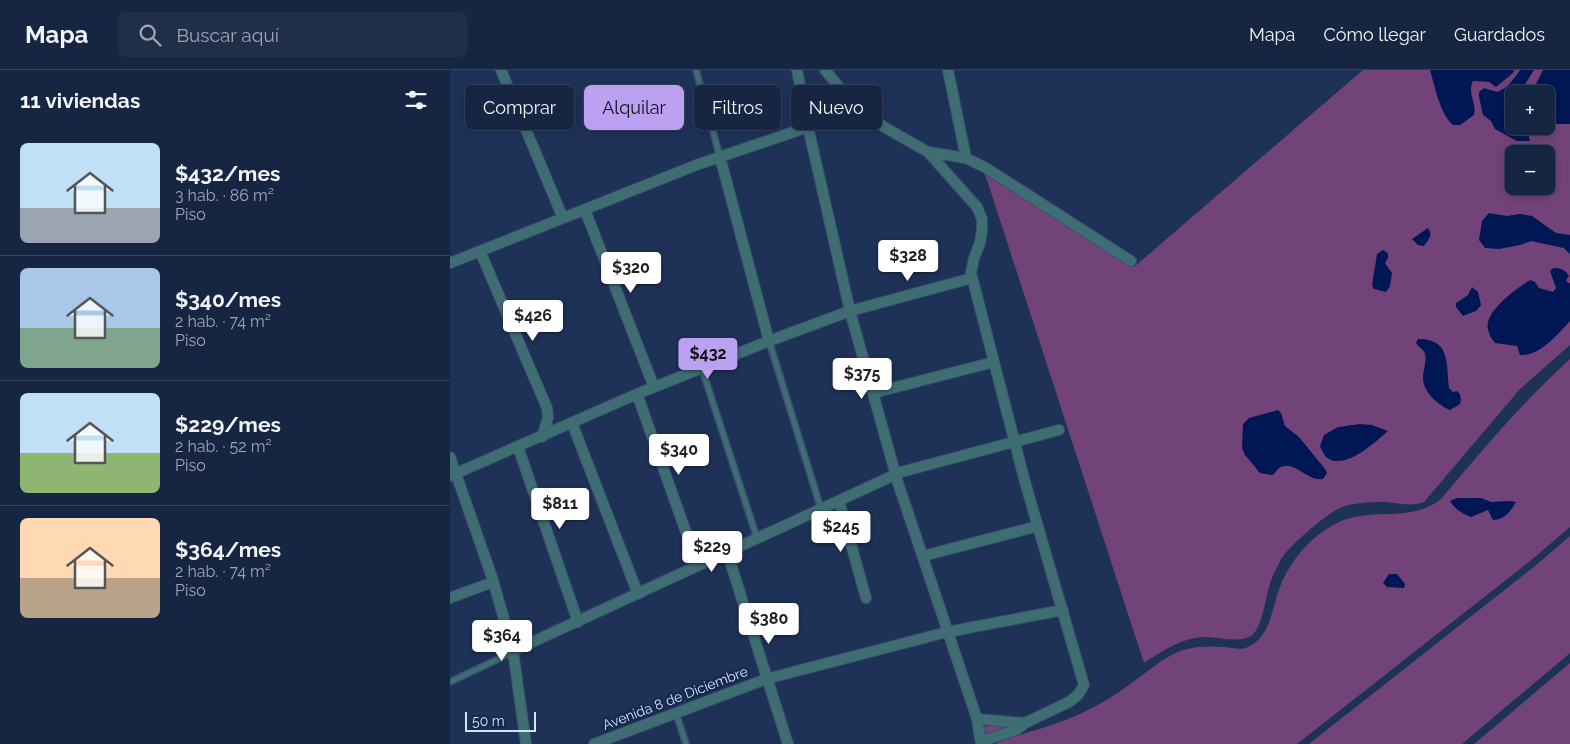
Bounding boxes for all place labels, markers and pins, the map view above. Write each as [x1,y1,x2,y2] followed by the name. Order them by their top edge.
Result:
[878,240,938,282] pin: $328
[601,252,661,294] pin: $320
[503,300,563,342] pin: $426
[678,338,738,380] pin: $432
[832,358,892,400] pin: $375
[649,434,709,476] pin: $340
[530,488,590,530] pin: $811
[811,510,871,553] pin: $245
[682,530,742,573] pin: $229
[739,602,799,645] pin: $380
[472,620,532,662] pin: $364

